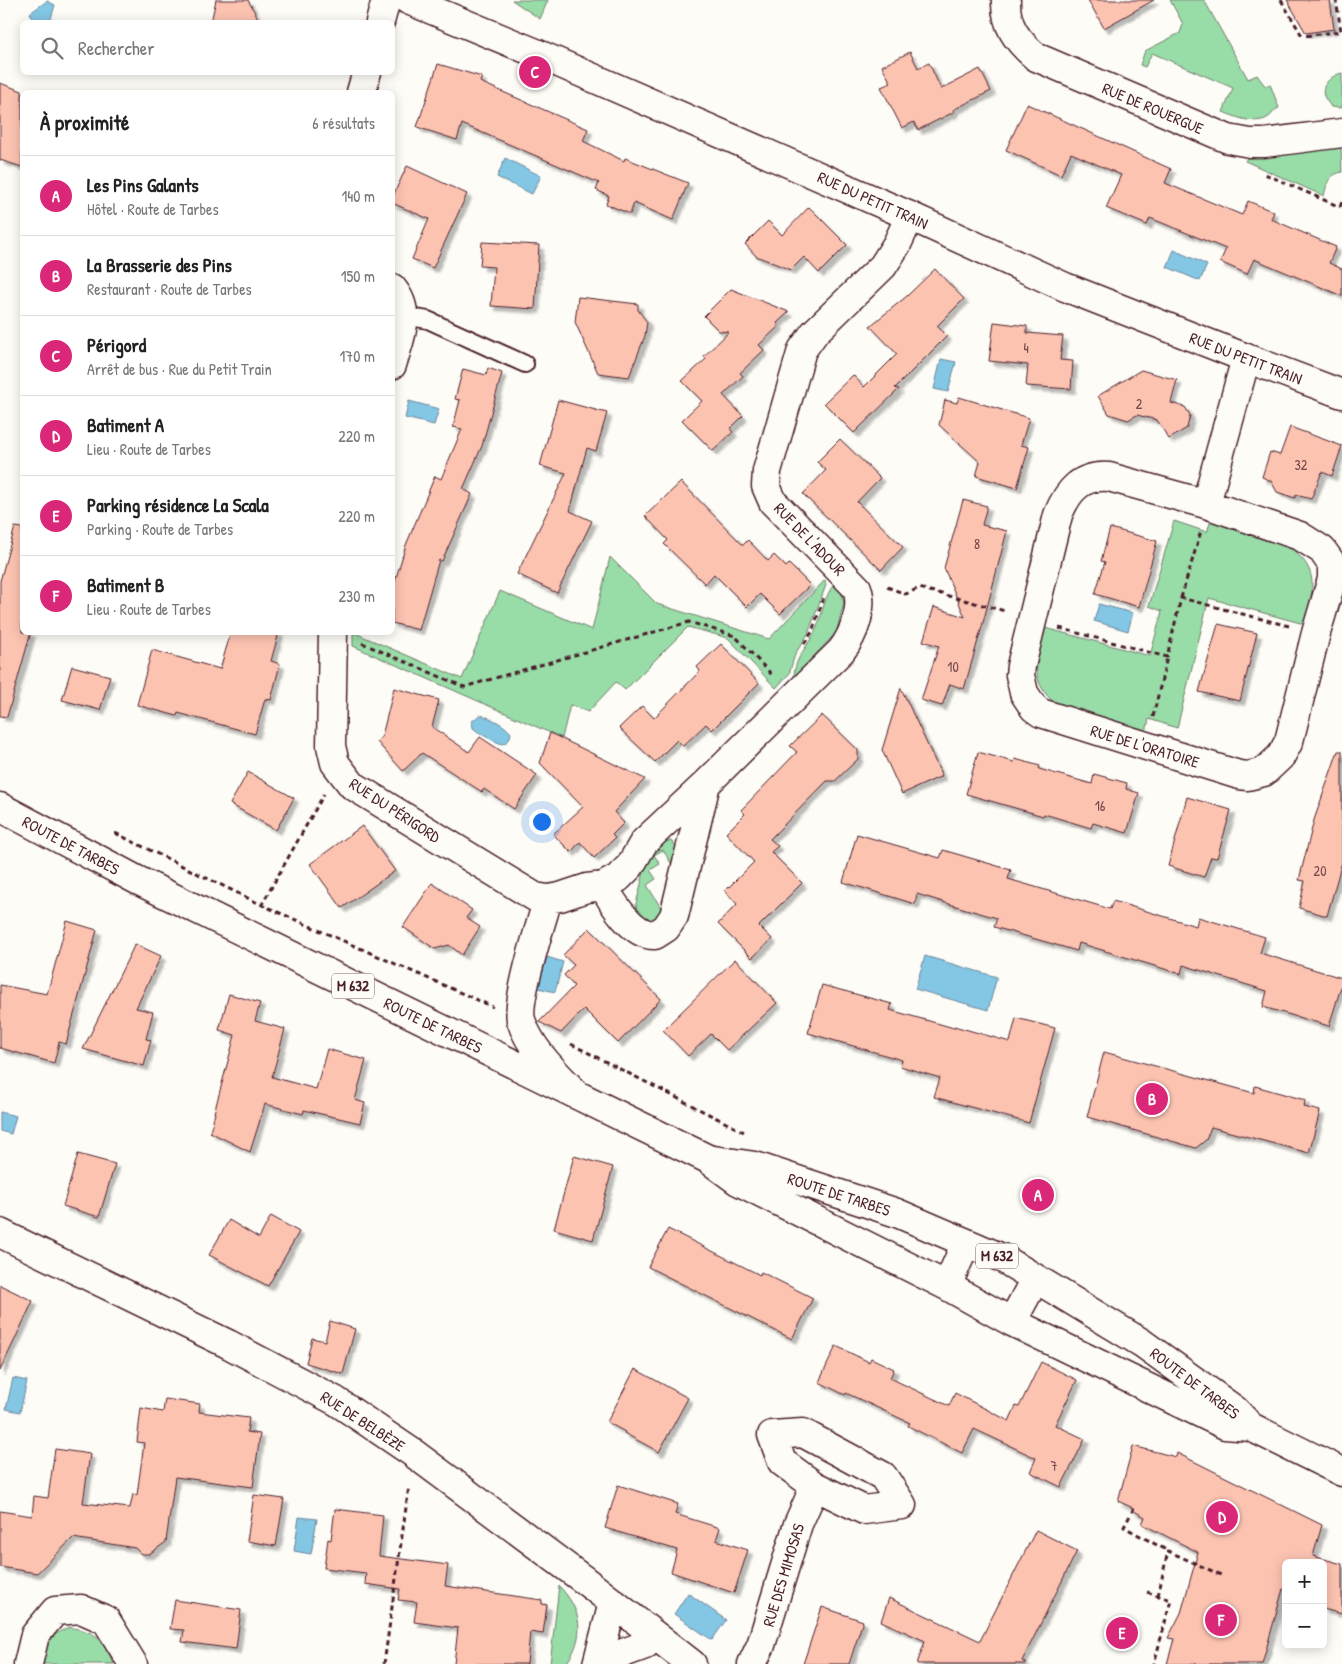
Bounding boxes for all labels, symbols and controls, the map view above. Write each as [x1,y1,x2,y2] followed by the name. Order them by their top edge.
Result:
[20,20,395,75] search box
[38,34,66,62] icon: search
[78,35,155,61] text: Rechercher
[519,53,551,91] pin: C
[1099,77,1207,139] street label: RUE DE ROUERGUE
[40,108,129,137] text: À proximité
[312,112,375,134] text: 6 résultats
[814,166,932,234] street label: RUE DU PETIT TRAIN
[87,172,199,198] text: Les Pins Galants
[52,185,60,207] text: A
[341,185,375,207] text: 140 m
[87,198,219,220] text: Hôtel · Route de Tarbes
[87,252,232,278] text: La Brasserie des Pins
[52,265,60,287] text: B
[341,265,375,287] text: 150 m
[87,278,252,300] text: Restaurant · Route de Tarbes
[1187,326,1305,390] street label: RUE DU PETIT TRAIN
[87,332,146,358] text: Périgord
[1023,338,1029,357] house number: 4
[52,345,60,367] text: C
[340,345,375,367] text: 170 m
[87,358,272,380] text: Arrêt de bus · Rue du Petit Train
[1136,394,1143,413] house number: 2
[87,412,164,438] text: Batiment A
[52,425,60,447] text: D
[338,425,375,447] text: 220 m
[87,438,211,460] text: Lieu · Route de Tarbes
[1295,455,1308,474] house number: 32
[87,492,269,518] text: Parking résidence La Scala
[769,498,851,580] street label: RUE DE L'ADOUR
[52,505,60,527] text: E
[338,505,375,527] text: 220 m
[87,518,233,540] text: Parking · Route de Tarbes
[974,534,980,553] house number: 8
[87,572,164,598] text: Batiment B
[53,585,59,607] text: F
[339,585,375,607] text: 230 m
[87,598,211,620] text: Lieu · Route de Tarbes
[947,657,959,676] house number: 10
[1088,719,1202,773] street label: RUE DE L'ORATOIRE
[345,772,445,848] street label: RUE DU PÉRIGORD
[1095,796,1106,815] house number: 16
[529,809,555,835] your location
[19,810,124,880] street label: ROUTE DE TARBES
[1314,861,1326,880] house number: 20
[332,974,374,998] road number: M 632
[380,992,486,1059] street label: ROUTE DE TARBES
[1136,1080,1168,1118] pin: B
[785,1167,894,1221] street label: ROUTE DE TARBES
[1022,1176,1054,1214] pin: A
[976,1244,1018,1268] road number: M 632
[1146,1342,1245,1424] street label: ROUTE DE TARBES
[316,1385,410,1457] street label: RUE DE BELBÈZE
[1051,1456,1058,1475] house number: 7
[1206,1498,1238,1536] pin: D
[757,1520,809,1629] street label: RUE DES MIMOSAS
[1282,1559,1327,1649] map controls
[1282,1559,1327,1604] button: +
[1205,1601,1237,1639] pin: F
[1282,1604,1327,1649] button: −
[1106,1614,1138,1652] pin: E

